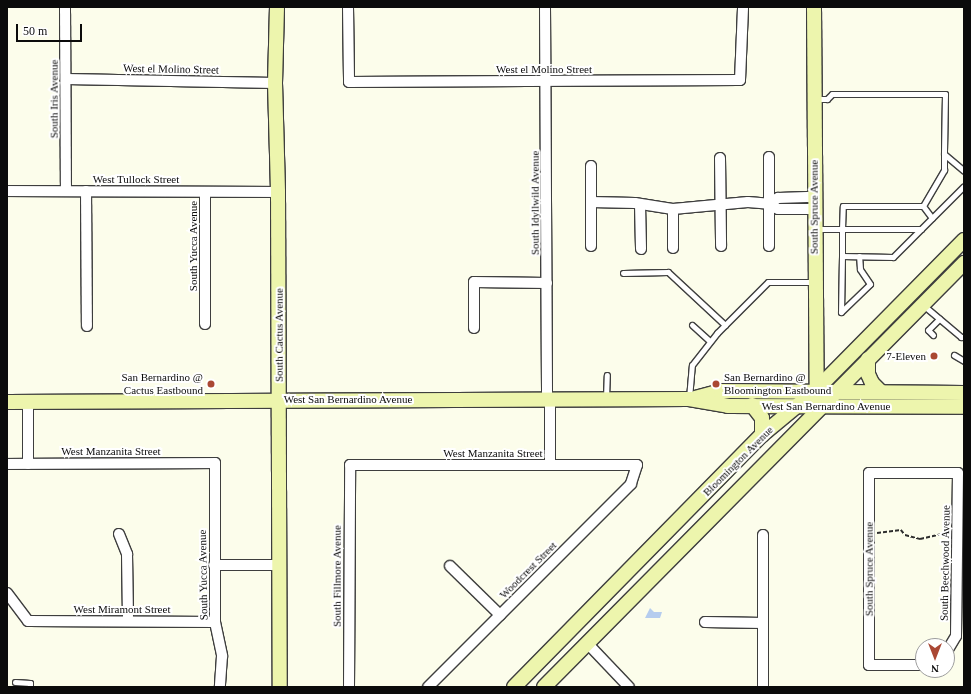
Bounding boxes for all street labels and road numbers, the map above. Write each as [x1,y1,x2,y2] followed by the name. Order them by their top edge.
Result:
[47,59,61,139] street label: South Iris Avenue
[123,62,219,76] street label: West el Molino Street
[496,62,592,76] street label: West el Molino Street
[528,151,542,255] street label: South Idyllwild Avenue
[807,159,821,255] street label: South Spruce Avenue
[93,172,179,186] street label: West Tullock Street
[186,200,200,292] street label: South Yucca Avenue
[272,288,286,382] street label: South Cactus Avenue
[283,392,413,406] street label: West San Bernardino Avenue
[761,399,891,413] street label: West San Bernardino Avenue
[700,423,776,499] street label: Bloomington Avenue
[61,444,161,458] street label: West Manzanita Street
[443,446,543,460] street label: West Manzanita Street
[937,505,953,621] street label: South Beechwood Avenue
[862,521,876,617] street label: South Spruce Avenue
[330,525,344,627] street label: South Fillmore Avenue
[196,529,210,621] street label: South Yucca Avenue
[497,539,559,601] street label: Woodcrest Street
[74,602,170,616] street label: West Miramont Street

